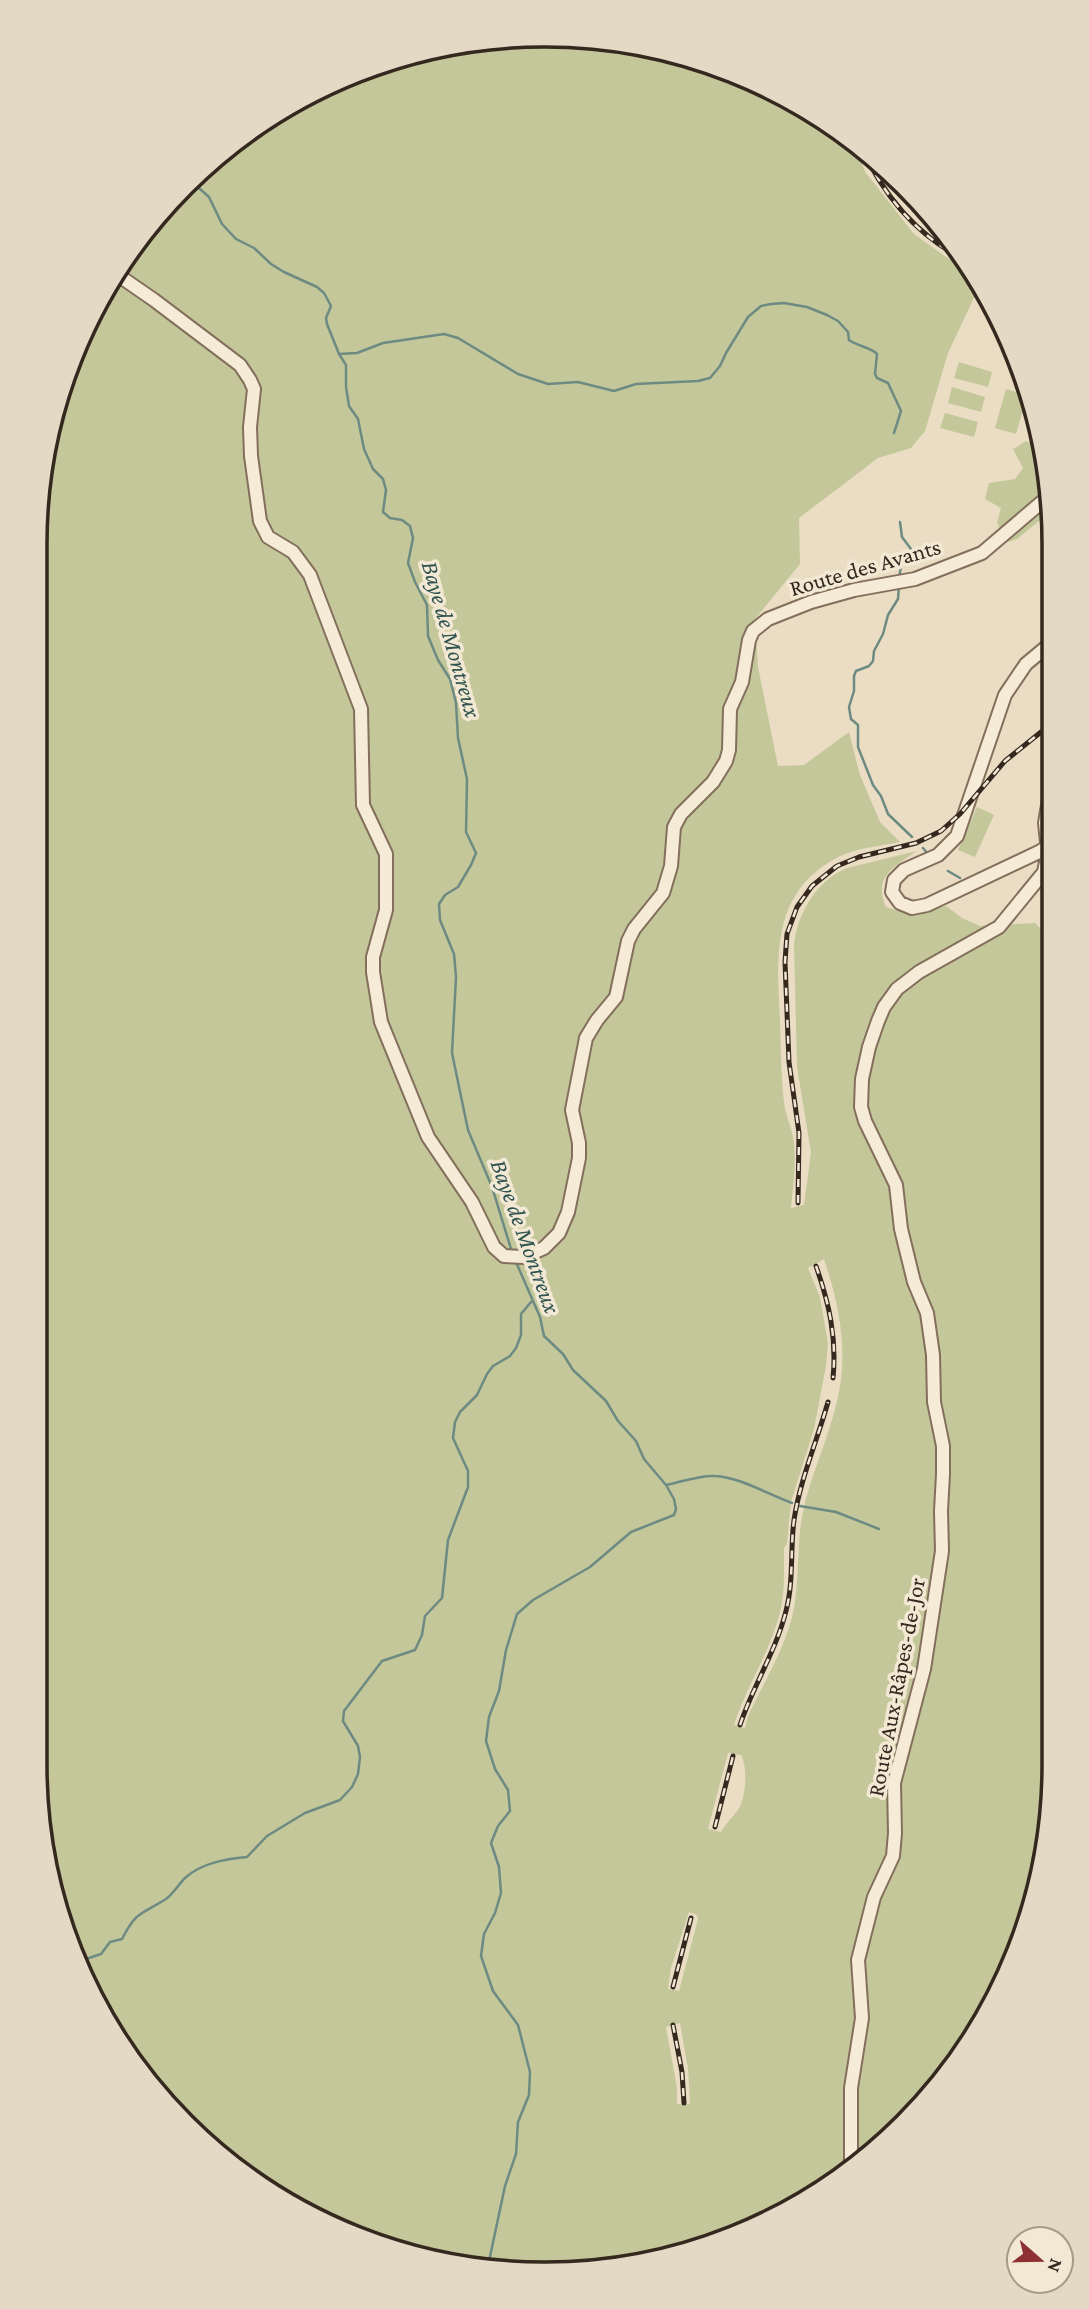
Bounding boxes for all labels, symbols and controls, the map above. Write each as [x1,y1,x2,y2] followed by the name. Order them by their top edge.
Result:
[786,533,944,601] street label: Route des Avants
[417,558,487,721] water label: Baye de Montreux
[486,1155,567,1317] water label: Baye de Montreux
[862,1575,930,1799] street label: Route Aux-Râpes-de-Jor
[1005,2225,1075,2295] north arrow
[1043,2256,1068,2275] text: N

